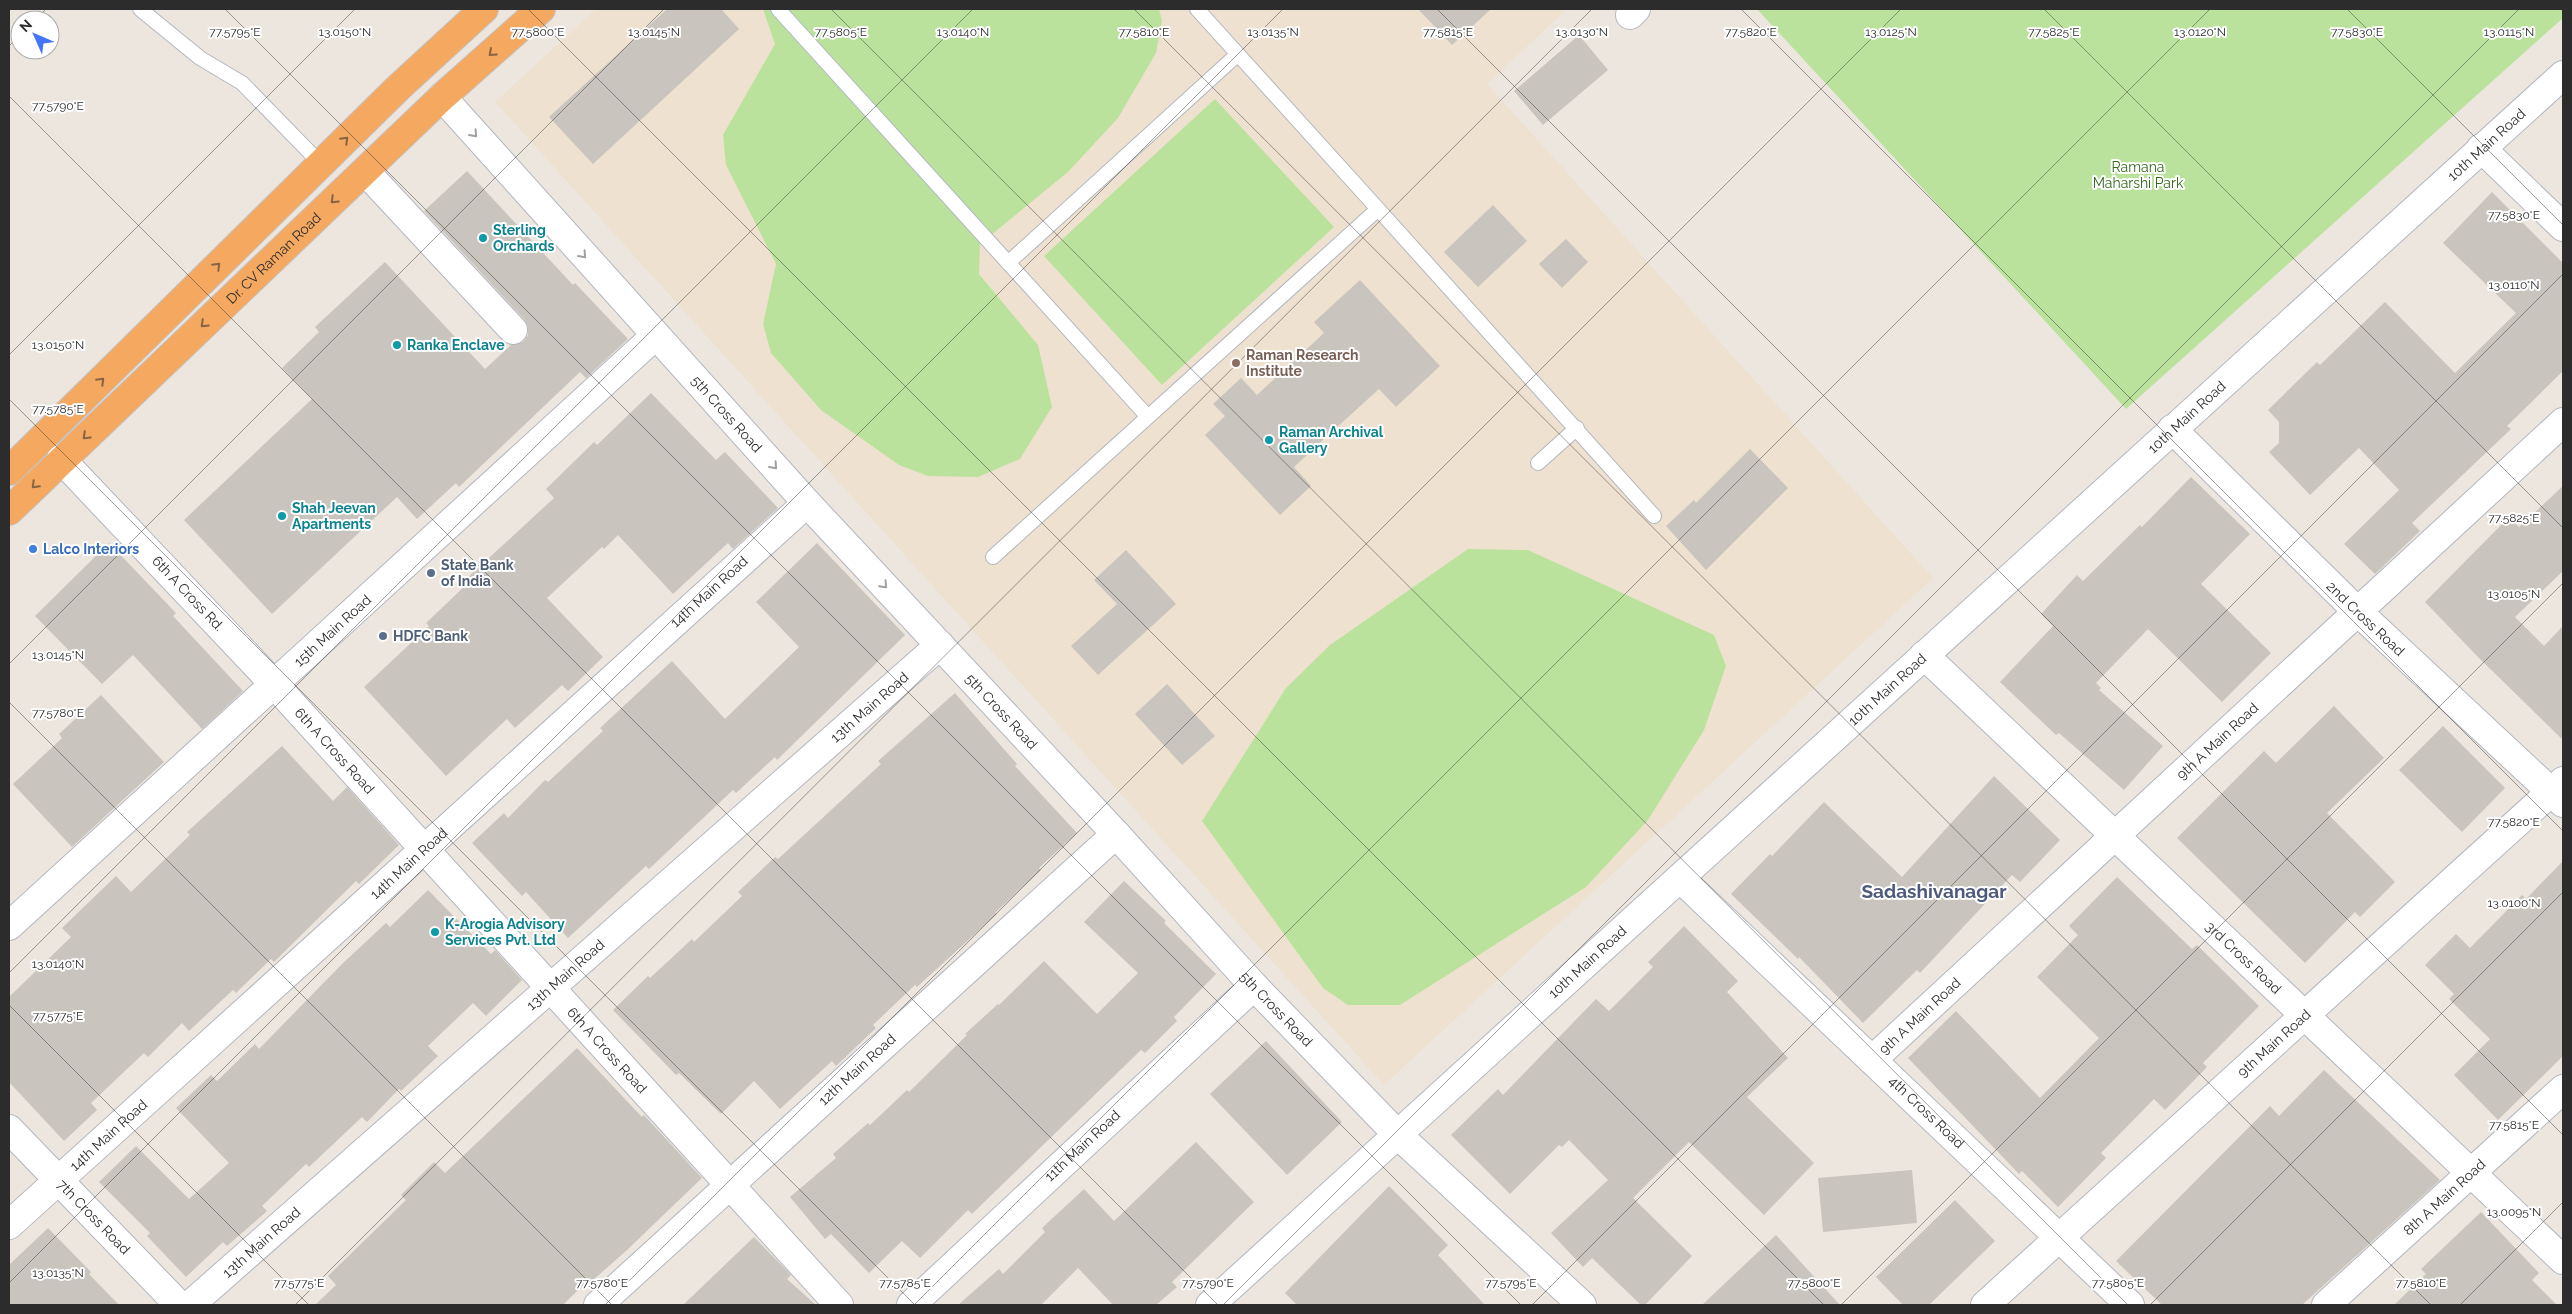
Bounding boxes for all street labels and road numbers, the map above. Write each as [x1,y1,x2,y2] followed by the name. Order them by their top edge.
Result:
[2444,105,2529,184] street label: 10th Main Road
[223,209,324,307] street label: Dr. CV Raman Road
[688,372,765,455] street label: 5th Cross Road
[2145,378,2229,456] street label: 10th Main Road
[149,553,227,634] street label: 6th A Cross Rd.
[667,553,751,631] street label: 14th Main Road
[2324,578,2408,659] street label: 2nd Cross Road
[291,592,374,670] street label: 15th Main Road
[1845,650,1929,729] street label: 10th Main Road
[827,669,912,746] street label: 13th Main Road
[962,670,1041,752] street label: 5th Cross Road
[2173,700,2261,783] street label: 9th A Main Road
[292,704,378,797] street label: 6th A Cross Road
[367,824,451,902] street label: 14th Main Road
[2202,918,2285,997] street label: 3rd Cross Road
[1545,923,1629,1001] street label: 10th Main Road
[523,936,608,1013] street label: 13th Main Road
[1237,968,1316,1050] street label: 5th Cross Road
[1876,974,1964,1057] street label: 9th A Main Road
[564,1004,650,1097] street label: 6th A Cross Road
[2234,1006,2314,1080] street label: 9th Main Road
[815,1031,899,1108] street label: 12th Main Road
[1886,1073,1968,1151] street label: 4th Cross Road
[67,1096,150,1174] street label: 14th Main Road
[1041,1107,1123,1184] street label: 11th Main Road
[2400,1156,2489,1239] street label: 8th A Main Road
[54,1176,133,1257] street label: 7th Cross Road
[219,1204,303,1281] street label: 13th Main Road

